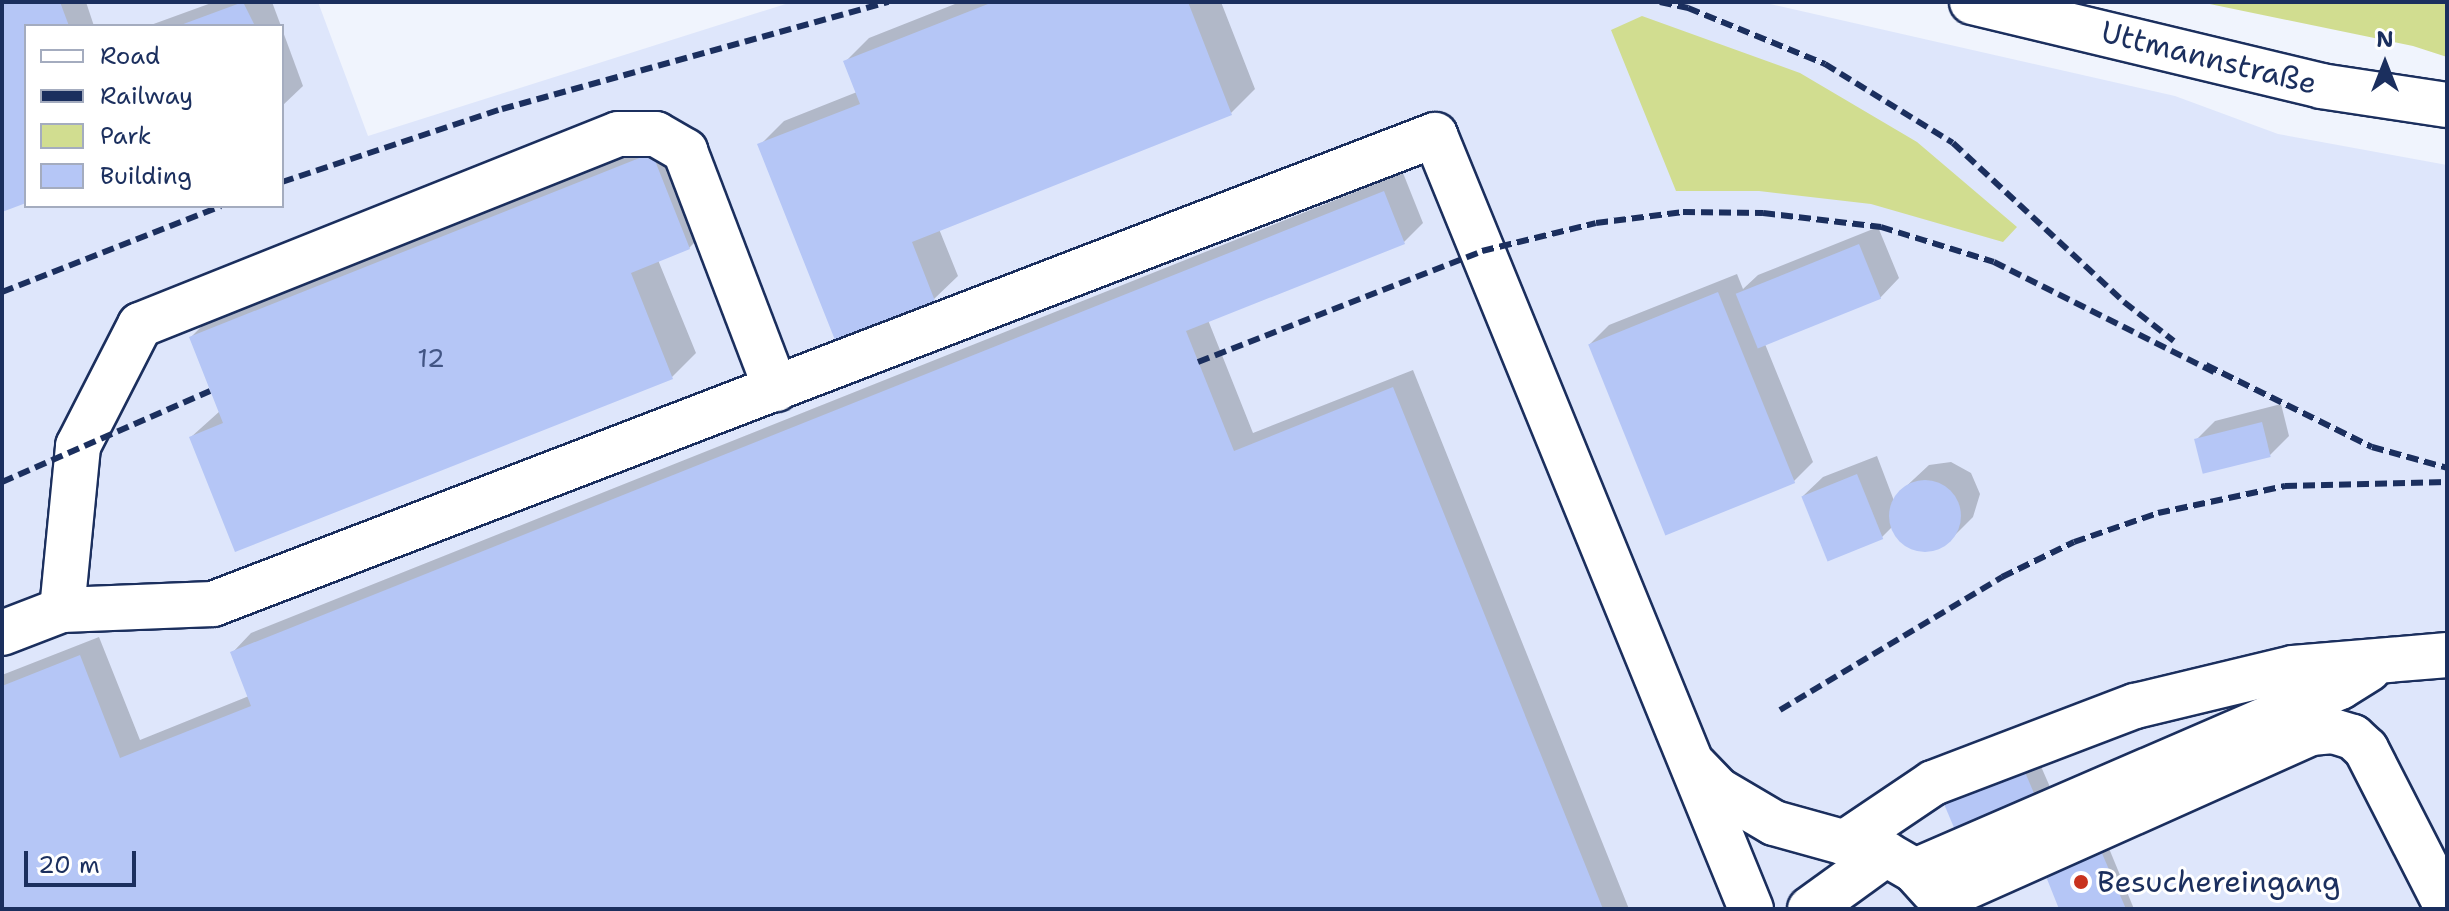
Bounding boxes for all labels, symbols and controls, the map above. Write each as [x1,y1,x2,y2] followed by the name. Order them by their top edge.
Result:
[2098,14,2320,102] street label: Uttmannstraße
[24,24,284,208] legend
[2345,24,2425,104] north arrow
[2376,25,2394,54] text: N
[100,40,160,72] text: Road
[100,80,193,112] text: Railway
[100,120,152,152] text: Park
[100,160,192,192] text: Building
[417,342,445,374] house number: 12
[28,835,140,885] scale bar
[38,849,100,881] text: 20 m
[2097,864,2340,900] place label: Besuchereingang
[2072,873,2090,891] marker: Besuchereingang

